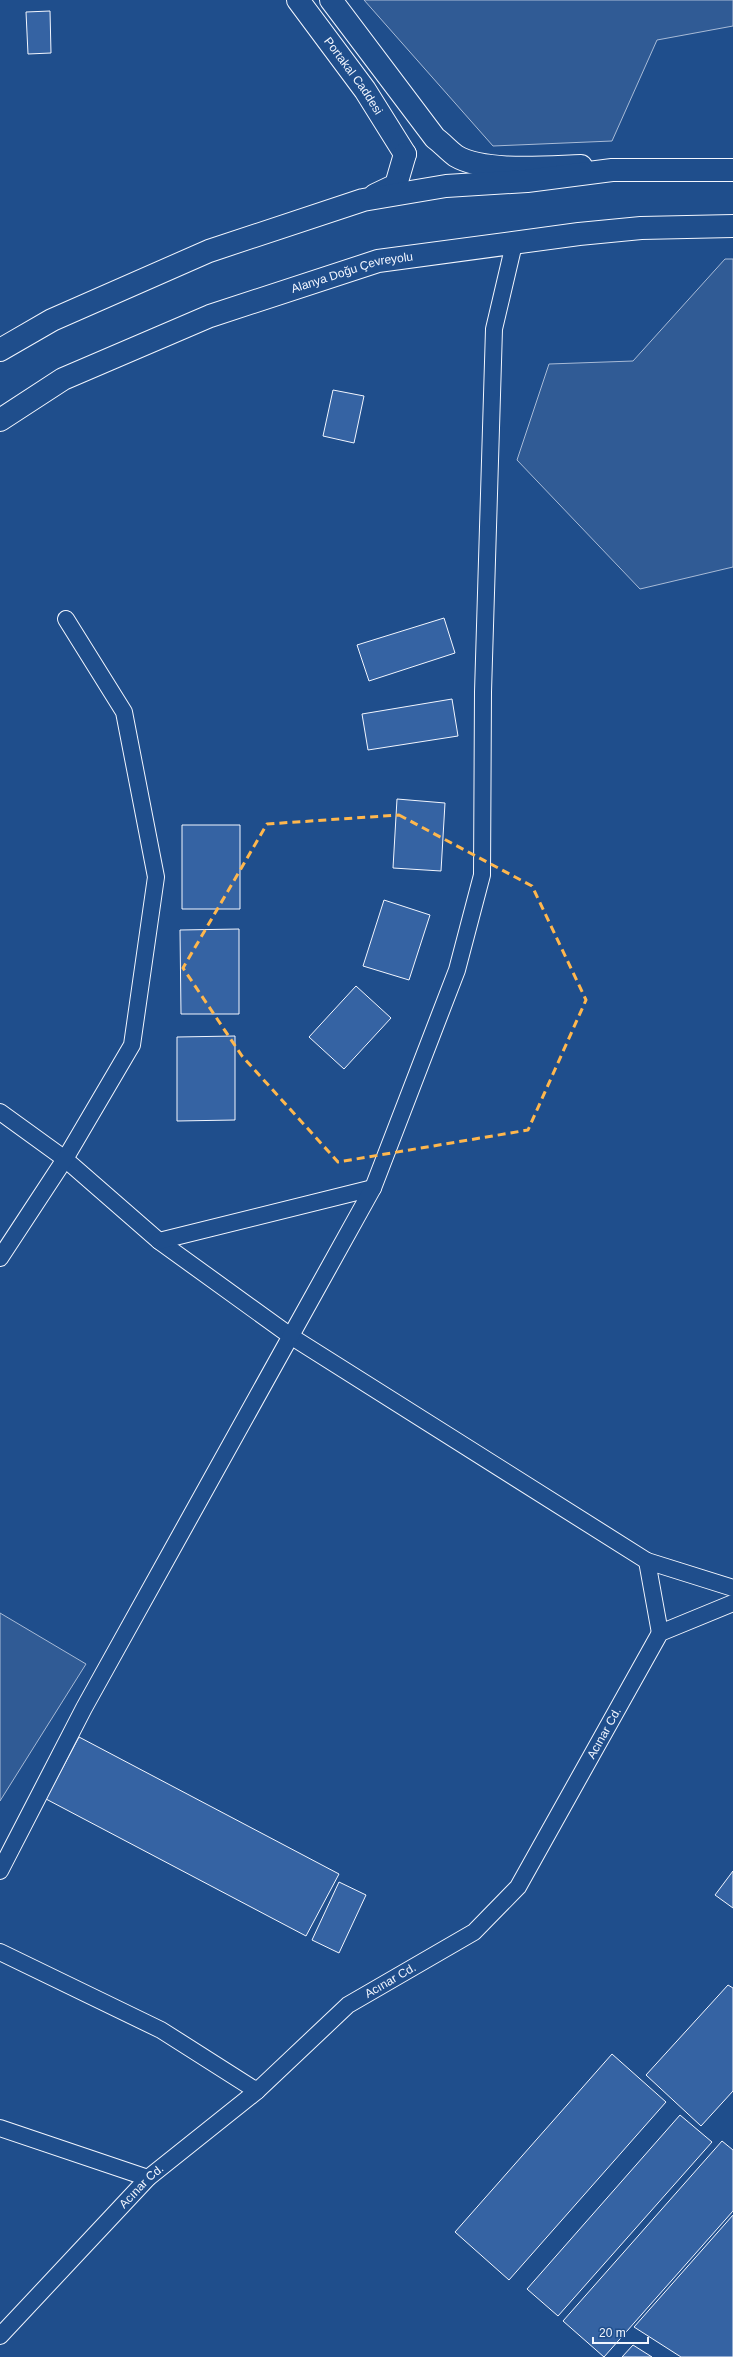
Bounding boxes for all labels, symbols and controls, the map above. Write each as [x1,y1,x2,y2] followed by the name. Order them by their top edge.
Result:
[321,35,386,117] street label: Portakal Caddesi
[289,249,414,296] street label: Alanya Doğu Çevreyolu
[584,1705,624,1761] street label: Acınar Cd.
[362,1960,418,2001] street label: Acınar Cd.
[116,2161,166,2211] street label: Acınar Cd.
[593,2319,648,2345] scale bar
[599,2326,626,2340] text: 20 m

